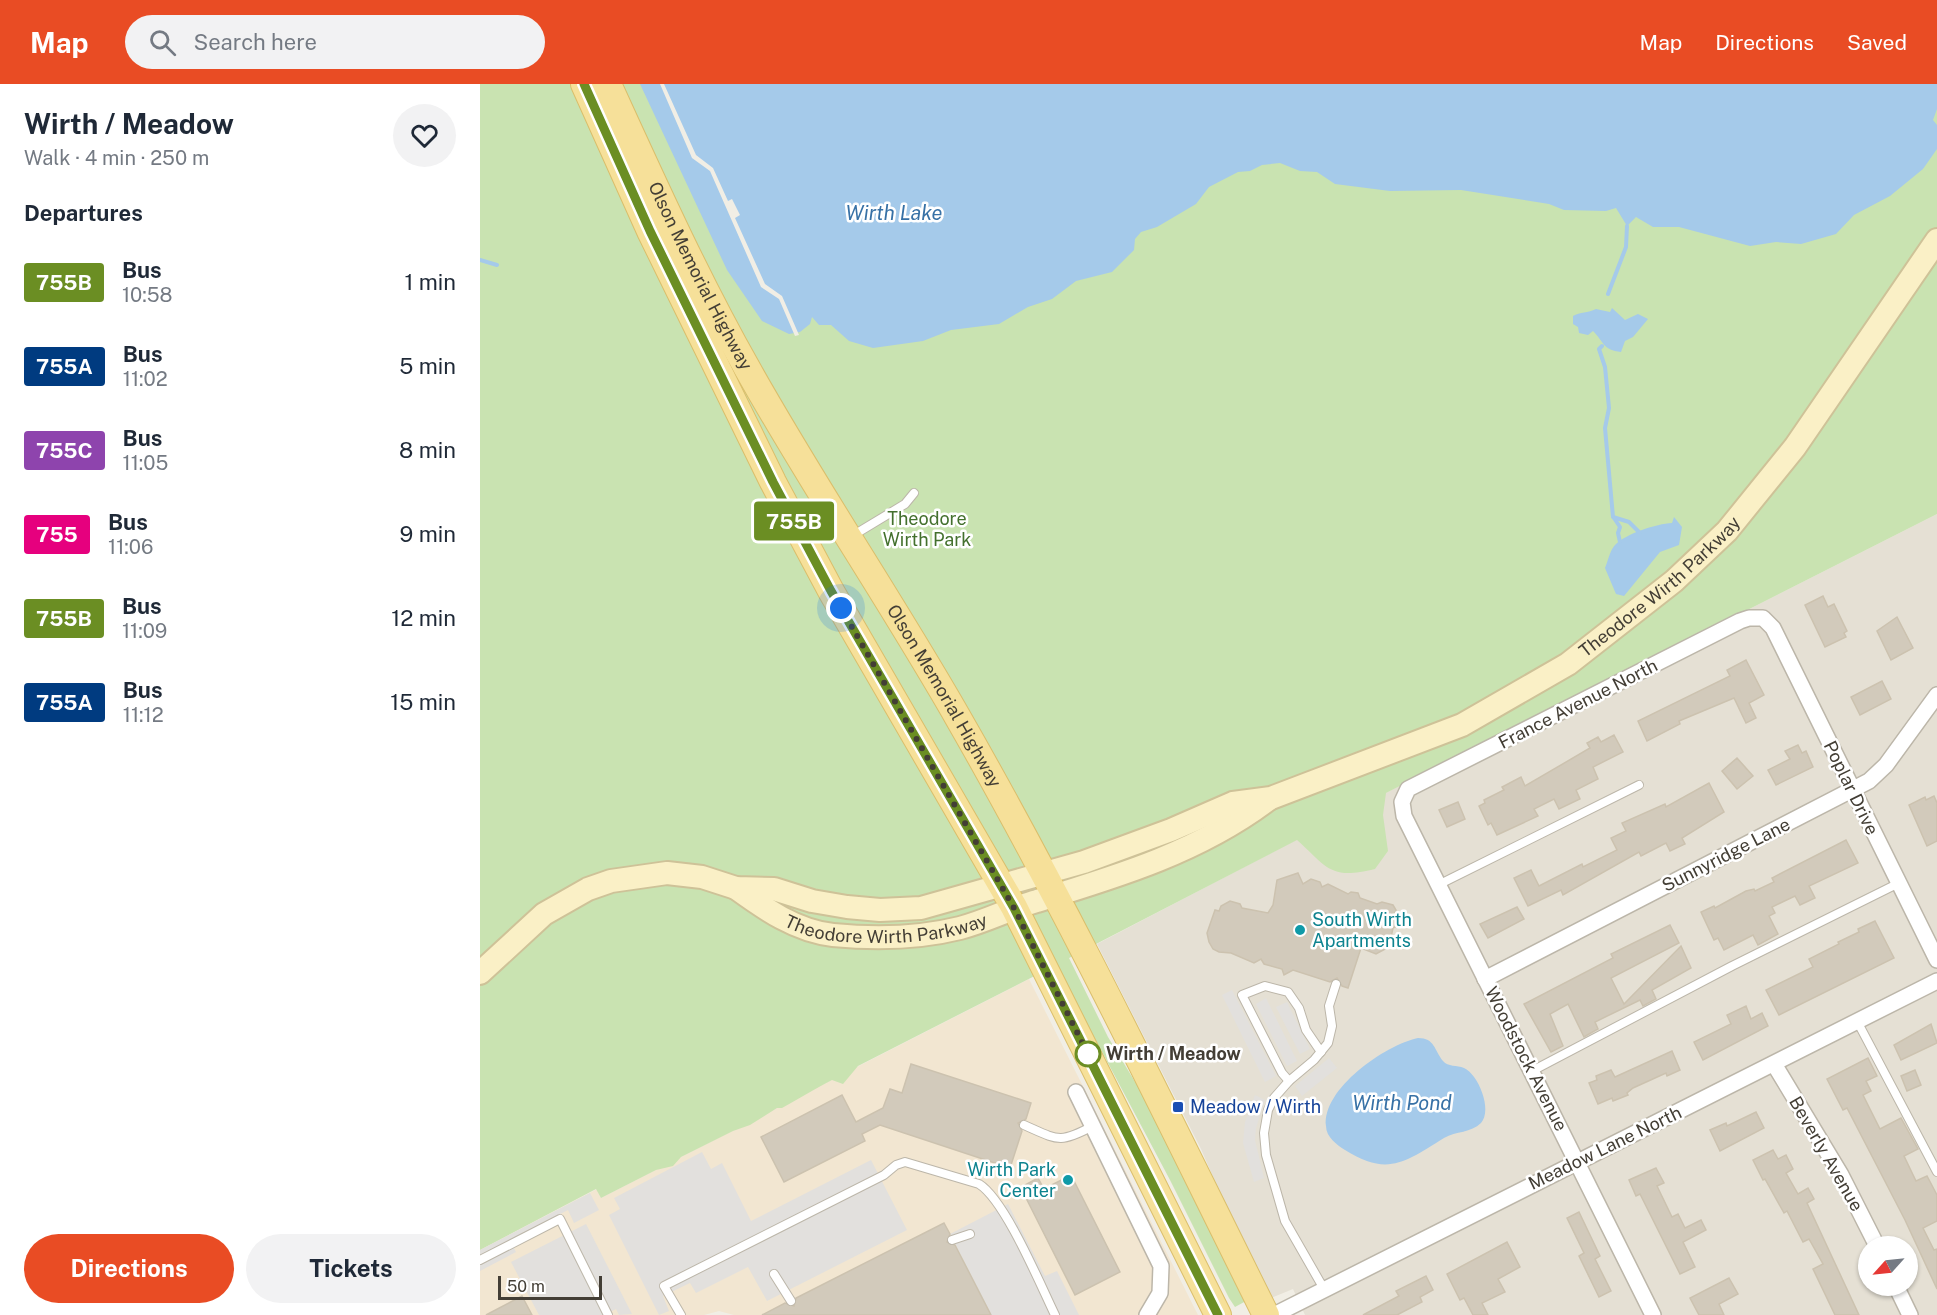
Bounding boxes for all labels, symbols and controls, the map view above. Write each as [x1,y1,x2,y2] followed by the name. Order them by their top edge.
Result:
[125,15,545,69] search box
[30,26,89,59] text: Map
[146,26,179,59] icon: search
[194,29,317,55] text: Search here
[1640,30,1682,55] text: Map
[1715,30,1814,55] text: Directions
[1847,30,1907,55] text: Saved
[393,104,456,167] button: heart
[24,107,234,140] text: Wirth / Meadow
[24,146,209,170] text: Walk · 4 min · 250 m
[644,178,757,374] street label: Olson Memorial Highway
[24,200,143,226] text: Departures
[846,201,943,225] water label: Wirth Lake
[122,257,162,283] text: Bus
[404,269,456,295] text: 1 min
[36,270,92,295] text: 755B
[122,283,173,307] text: 10:58
[123,341,163,367] text: Bus
[399,353,456,379] text: 5 min
[36,354,93,379] text: 755A
[123,367,168,391] text: 11:02
[123,425,162,451] text: Bus
[399,437,456,463] text: 8 min
[36,438,93,463] text: 755C
[123,451,168,475] text: 11:05
[752,502,836,540] line badge: 755B
[883,508,971,550] park label: Theodore Wirth Park
[108,509,148,535] text: Bus
[766,509,822,534] text: 755B
[1575,512,1745,661] street label: Theodore Wirth Parkway
[400,521,456,547] text: 9 min
[36,522,78,547] text: 755
[108,535,153,559] text: 11:06
[122,593,162,619] text: Bus
[826,593,856,623] your location
[883,601,1006,791] street label: Olson Memorial Highway
[391,605,456,631] text: 12 min
[36,606,92,631] text: 755B
[122,619,167,643] text: 11:09
[1495,654,1661,753] street label: France Avenue North
[123,677,163,703] text: Bus
[390,689,456,715] text: 15 min
[36,690,93,715] text: 755A
[123,703,164,727] text: 11:12
[1820,737,1883,838] street label: Poplar Drive
[1658,813,1793,896] street label: Sunnyridge Lane
[781,909,990,947] street label: Theodore Wirth Parkway
[1312,909,1412,951] place label: South Wirth Apartments
[1293,923,1307,937] marker: South Wirth Apartments
[1481,983,1572,1134] street label: Woodstock Avenue
[1075,1041,1101,1067] marker: Wirth / Meadow
[1106,1043,1241,1064] place label: Wirth / Meadow
[1352,1091,1452,1115] water label: Wirth Pond
[1785,1093,1868,1215] street label: Beverly Avenue
[1190,1096,1321,1117] place label: Meadow / Wirth
[1171,1100,1185,1114] marker: Meadow / Wirth
[1525,1101,1685,1194] street label: Meadow Lane North
[967,1159,1056,1201] place label: Wirth Park Center
[1061,1173,1075,1187] marker: Wirth Park Center
[24,1234,234,1303] button: Directions
[246,1234,456,1303] button: Tickets
[1858,1236,1918,1296] north arrow
[1858,1236,1918,1296] map controls
[498,1273,602,1300] scale bar
[507,1277,545,1296] text: 50 m

